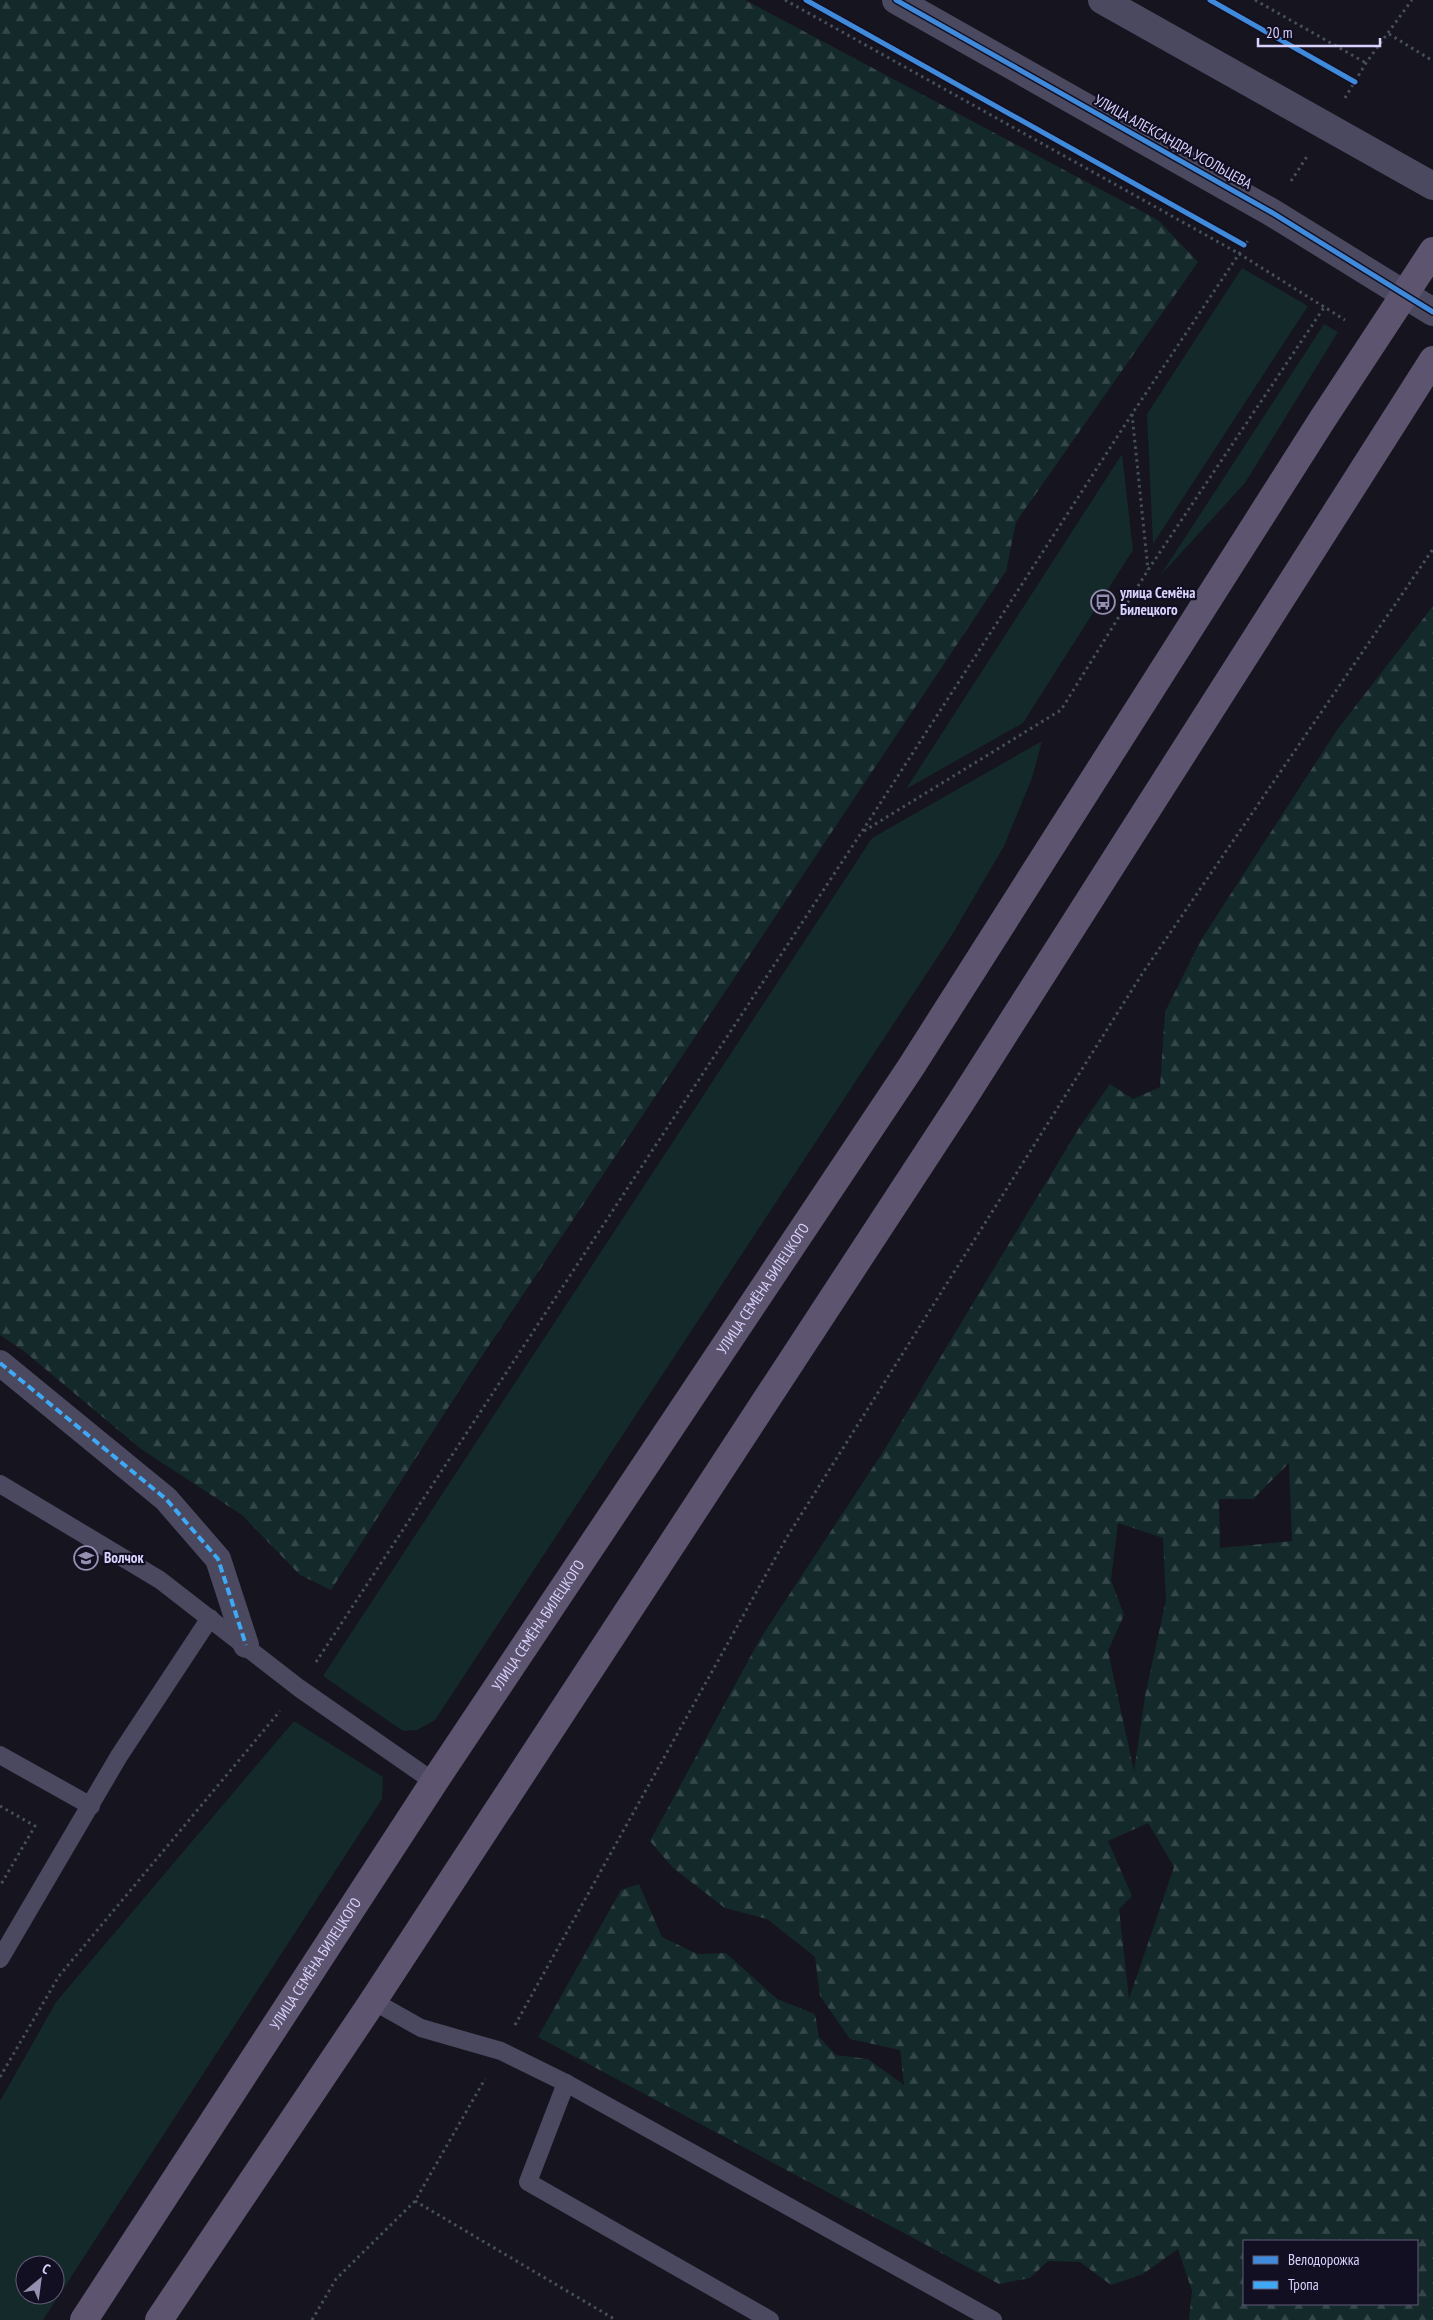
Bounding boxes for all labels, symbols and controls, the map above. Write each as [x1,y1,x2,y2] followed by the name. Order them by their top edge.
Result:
[1258,15,1380,47] scale bar
[1266,23,1292,42] text: 20 m
[1091,90,1256,193] street label: УЛИЦА АЛЕКСАНДРА УСОЛЬЦЕВА
[1119,583,1195,619] place label: улица Семёна Билецкого
[1090,589,1116,615] bus stop icon: улица Семёна Билецкого
[712,1219,813,1357] street label: УЛИЦА СЕМЁНА БИЛЕЦКОГО
[73,1545,99,1571] school or university icon: Волчок
[104,1548,144,1567] place label: Волчок
[488,1556,588,1694] street label: УЛИЦА СЕМЁНА БИЛЕЦКОГО
[266,1894,365,2033] street label: УЛИЦА СЕМЁНА БИЛЕЦКОГО
[1243,2240,1418,2305] legend
[1288,2250,1359,2269] text: Велодорожка
[15,2255,65,2305] north arrow
[39,2259,54,2278] text: С
[1288,2275,1319,2294] text: Тропа

